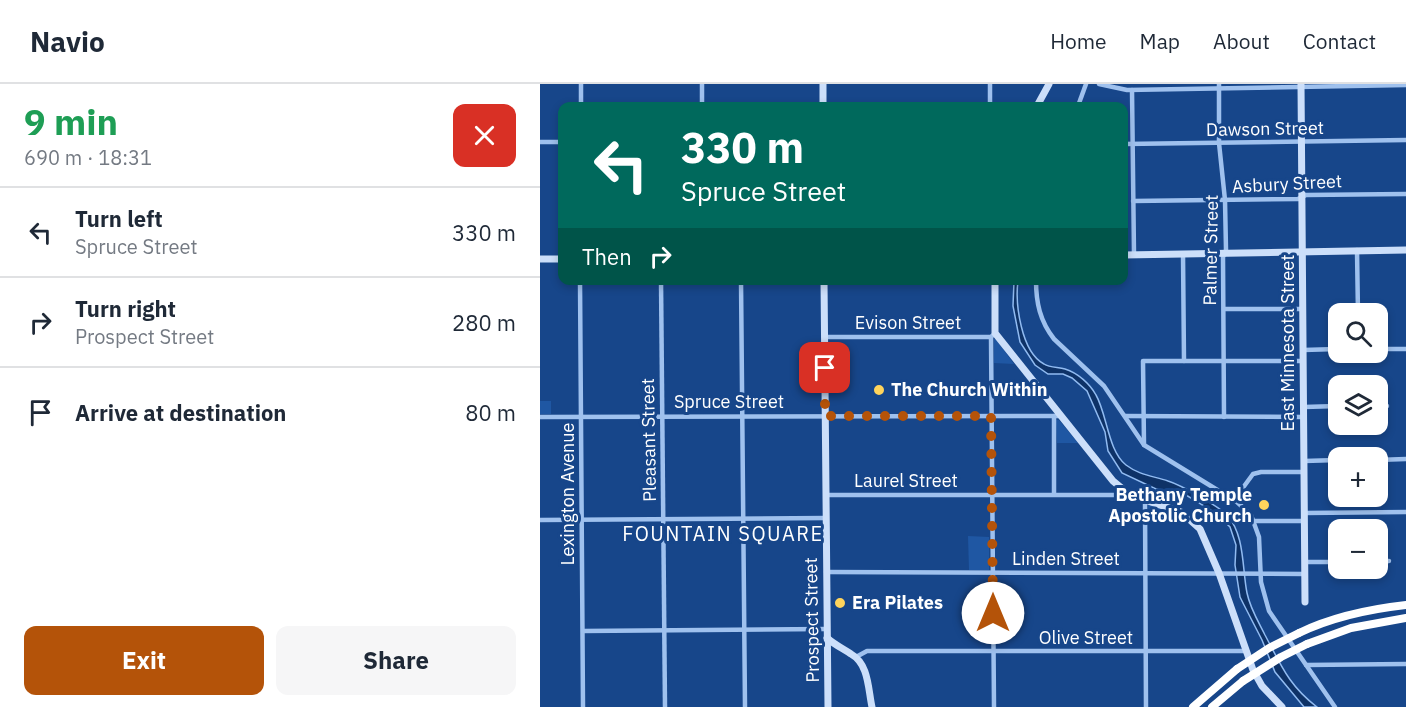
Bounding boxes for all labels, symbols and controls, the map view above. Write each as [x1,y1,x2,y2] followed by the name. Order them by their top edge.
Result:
[30,23,105,60] text: Navio
[1050,27,1107,55] text: Home
[1140,27,1180,55] text: Map
[1213,27,1270,55] text: About
[1303,27,1376,55] text: Contact
[24,98,118,145] text: 9 min
[453,104,516,167] button: close
[1206,116,1324,141] street label: Dawson Street
[681,120,804,175] text: 330 m
[582,126,660,204] icon: left
[24,144,152,171] text: 690 m · 18:31
[1231,169,1343,198] street label: Asbury Street
[681,173,846,208] text: Spruce Street
[1198,194,1223,306] street label: Palmer Street
[75,204,163,233] text: Turn left
[24,216,57,249] icon: left
[452,218,516,247] text: 330 m
[75,233,197,260] text: Spruce Street
[644,240,677,273] icon: right
[582,242,632,271] text: Then
[1276,254,1299,432] street label: East Minnesota Street
[75,294,176,323] text: Turn right
[1328,303,1388,579] map controls
[1328,303,1388,363] button: search
[24,306,57,339] icon: right
[452,308,516,337] text: 280 m
[855,311,961,334] street label: Evison Street
[75,323,214,350] text: Prospect Street
[799,342,850,393] pin
[808,351,841,384] icon: arrive
[1328,375,1388,435] button: layers
[636,378,661,502] street label: Pleasant Street
[891,378,1047,401] place label: The Church Within
[872,383,886,397] marker: The Church Within
[674,390,784,413] street label: Spruce Street
[24,396,57,429] icon: arrive
[75,398,286,427] text: Arrive at destination
[465,398,516,427] text: 80 m
[556,423,579,565] street label: Lexington Avenue
[1328,447,1388,507] button: +
[854,469,958,492] street label: Laurel Street
[1108,483,1252,527] place label: Bethany Temple Apostolic Church
[1257,498,1271,512] marker: Bethany Temple Apostolic Church
[1328,519,1388,579] button: −
[622,520,824,547] district label: FOUNTAIN SQUARE
[1012,547,1120,570] street label: Linden Street
[799,557,824,683] street label: Prospect Street
[961,581,1025,645] position arrow
[852,591,943,614] place label: Era Pilates
[833,596,847,610] marker: Era Pilates
[24,626,264,695] button: Exit
[276,626,516,695] button: Share
[1039,626,1133,649] street label: Olive Street

